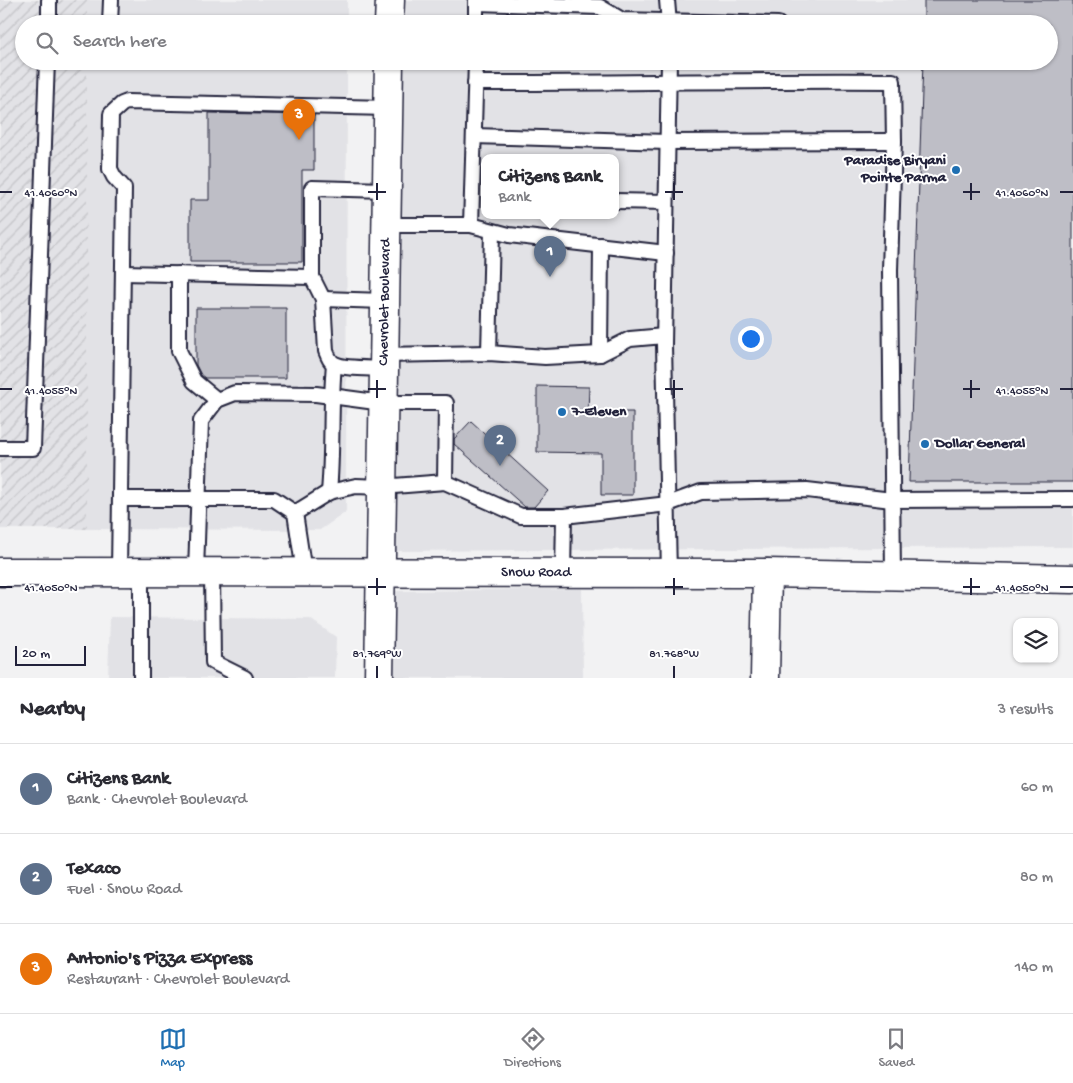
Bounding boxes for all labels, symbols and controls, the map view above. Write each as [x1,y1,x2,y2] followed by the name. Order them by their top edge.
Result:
[15,15,1058,70] search box
[33,29,61,57] icon: search
[73,31,167,54] text: Search here
[283,99,315,140] pin: 3
[844,152,947,187] place label: Paradise Biryani Pointe Parma
[481,154,619,219] popup
[950,164,962,176] marker: Paradise Biryani Pointe Parma
[499,166,601,189] text: Citizens Bank
[25,187,78,201] text: 41.4060°N
[996,187,1049,201] text: 41.4060°N
[499,189,530,208] text: Bank
[534,236,566,277] pin: 1
[375,237,395,366] street label: Chevrolet Boulevard
[738,326,764,352] your location
[25,385,77,399] text: 41.4055°N
[996,385,1048,399] text: 41.4055°N
[571,403,627,421] place label: 7-Eleven
[556,406,568,418] marker: 7-Eleven
[484,425,516,466] pin: 2
[933,435,1026,453] place label: Dollar General
[919,438,931,450] marker: Dollar General
[501,564,572,582] street label: Snow Road
[24,582,78,596] text: 41.4050°N
[995,582,1049,596] text: 41.4050°N
[1013,618,1058,663] map controls
[1013,618,1058,663] button: layers
[15,643,86,666] scale bar
[22,646,50,663] text: 20 m
[352,648,402,662] text: 81.769°W
[649,648,699,662] text: 81.768°W
[20,698,85,723] text: Nearby
[998,701,1053,720] text: 3 results
[67,768,170,791] text: Citizens Bank
[33,779,39,798] text: 1
[1021,779,1053,798] text: 60 m
[67,791,247,810] text: Bank · Chevrolet Boulevard
[67,858,121,881] text: Texaco
[32,869,40,888] text: 2
[1020,869,1053,888] text: 80 m
[67,881,182,900] text: Fuel · Snow Road
[67,948,252,971] text: Antonio's Pizza Express
[32,959,40,978] text: 3
[1015,959,1053,978] text: 140 m
[67,971,289,990] text: Restaurant · Chevrolet Boulevard
[159,1025,187,1072] tab: Map
[504,1025,561,1072] tab: Directions
[878,1025,914,1072] tab: Saved

